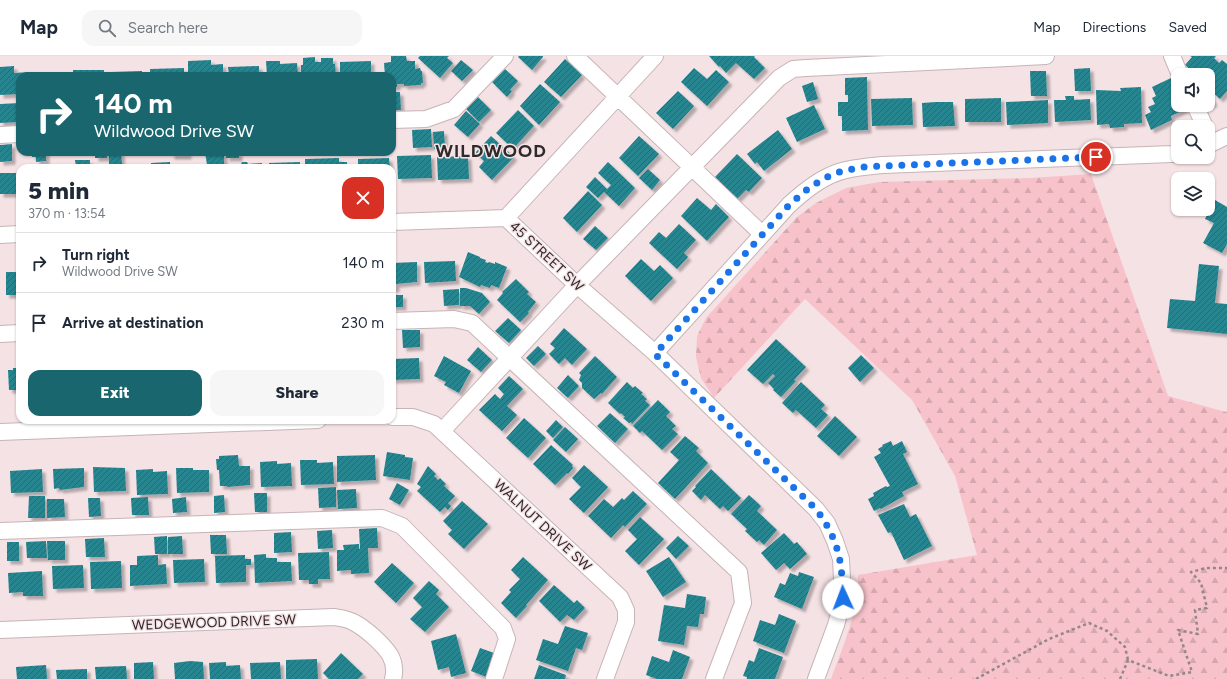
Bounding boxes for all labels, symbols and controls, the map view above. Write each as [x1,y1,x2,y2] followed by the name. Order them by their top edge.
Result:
[82,10,362,46] search box
[20,16,58,39] text: Map
[96,17,118,39] icon: search
[128,19,208,37] text: Search here
[1033,19,1061,36] text: Map
[1083,19,1146,36] text: Directions
[1168,19,1207,36] text: Saved
[1171,68,1215,216] map controls
[1171,68,1215,112] button: sound
[94,86,173,120] text: 140 m
[28,88,80,140] icon: right
[94,120,254,142] text: Wildwood Drive SW
[1171,120,1215,164] button: search
[435,140,547,162] district label: WILDWOOD
[1079,140,1113,174] pin
[1085,146,1107,168] icon: arrive
[1171,172,1215,216] button: layers
[28,176,89,205] text: 5 min
[342,177,384,219] button: close
[28,206,106,221] text: 370 m · 13:54
[506,218,588,295] street label: 45 STREET SW
[62,246,130,264] text: Turn right
[28,252,50,274] icon: right
[342,254,384,272] text: 140 m
[62,264,178,279] text: Wildwood Drive SW
[28,312,50,334] icon: arrive
[62,314,203,332] text: Arrive at destination
[341,314,384,332] text: 230 m
[28,370,202,416] button: Exit
[210,370,384,416] button: Share
[490,476,595,575] street label: WALNUT DRIVE SW
[822,577,864,619] position arrow
[132,611,297,634] street label: WEDGEWOOD DRIVE SW

